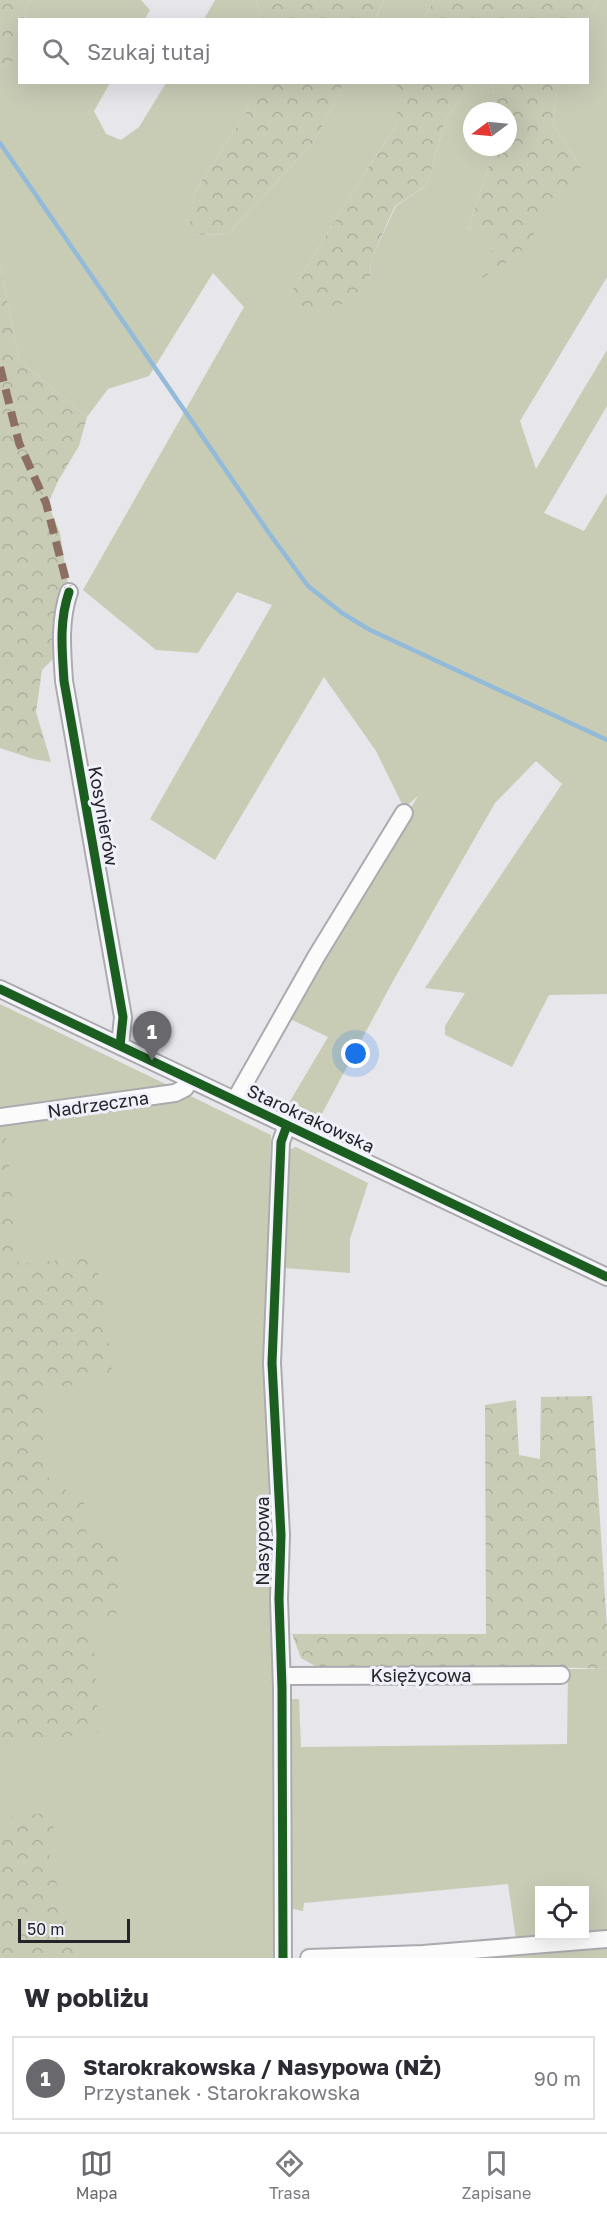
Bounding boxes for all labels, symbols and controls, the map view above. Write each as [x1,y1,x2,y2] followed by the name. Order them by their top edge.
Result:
[18,18,589,84] search box
[39,35,72,68] icon: search
[87,38,211,65] text: Szukaj tutaj
[463,102,517,156] north arrow
[84,764,124,868] street label: Kosynierów
[132,1012,172,1061] pin: 1
[341,1039,370,1068] your location
[244,1079,378,1157] street label: Starokrakowska
[46,1086,150,1122] street label: Nadrzeczna
[251,1496,273,1586] street label: Nasypowa
[371,1664,471,1686] street label: Księżycowa
[535,1886,589,1940] map controls
[535,1886,589,1940] button: locate
[18,1916,130,1944] scale bar
[27,1919,64,1939] text: 50 m
[24,1982,149,2013] text: W pobliżu
[83,2053,442,2080] text: Starokrakowska / Nasypowa (NŻ)
[40,2066,51,2090] text: 1
[534,2066,581,2090] text: 90 m
[83,2080,360,2104] text: Przystanek · Starokrakowska
[76,2147,117,2203] tab: Mapa
[269,2147,310,2203] tab: Trasa
[462,2147,531,2203] tab: Zapisane

